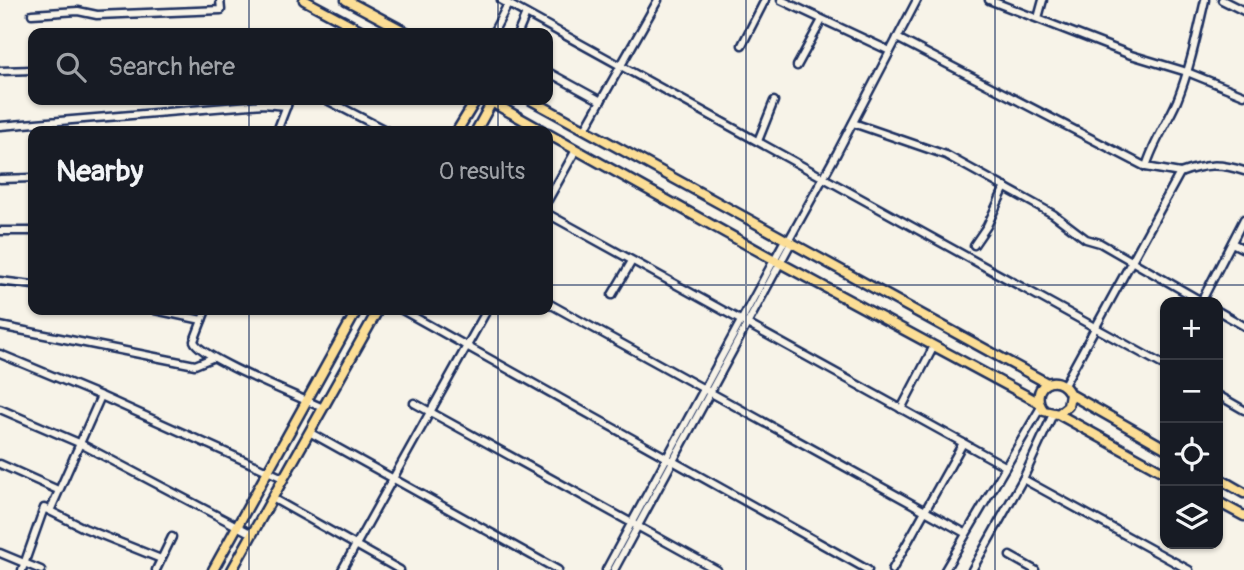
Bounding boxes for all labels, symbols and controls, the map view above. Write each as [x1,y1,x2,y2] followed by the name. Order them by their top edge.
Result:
[28,28,553,105] search box
[52,48,90,86] icon: search
[108,51,235,83] text: Search here
[56,153,143,190] text: Nearby
[439,157,525,186] text: 0 results
[1160,297,1223,549] map controls
[1160,297,1223,360] button: +
[1160,360,1223,423] button: −
[1160,423,1223,486] button: locate
[1160,486,1223,549] button: layers

